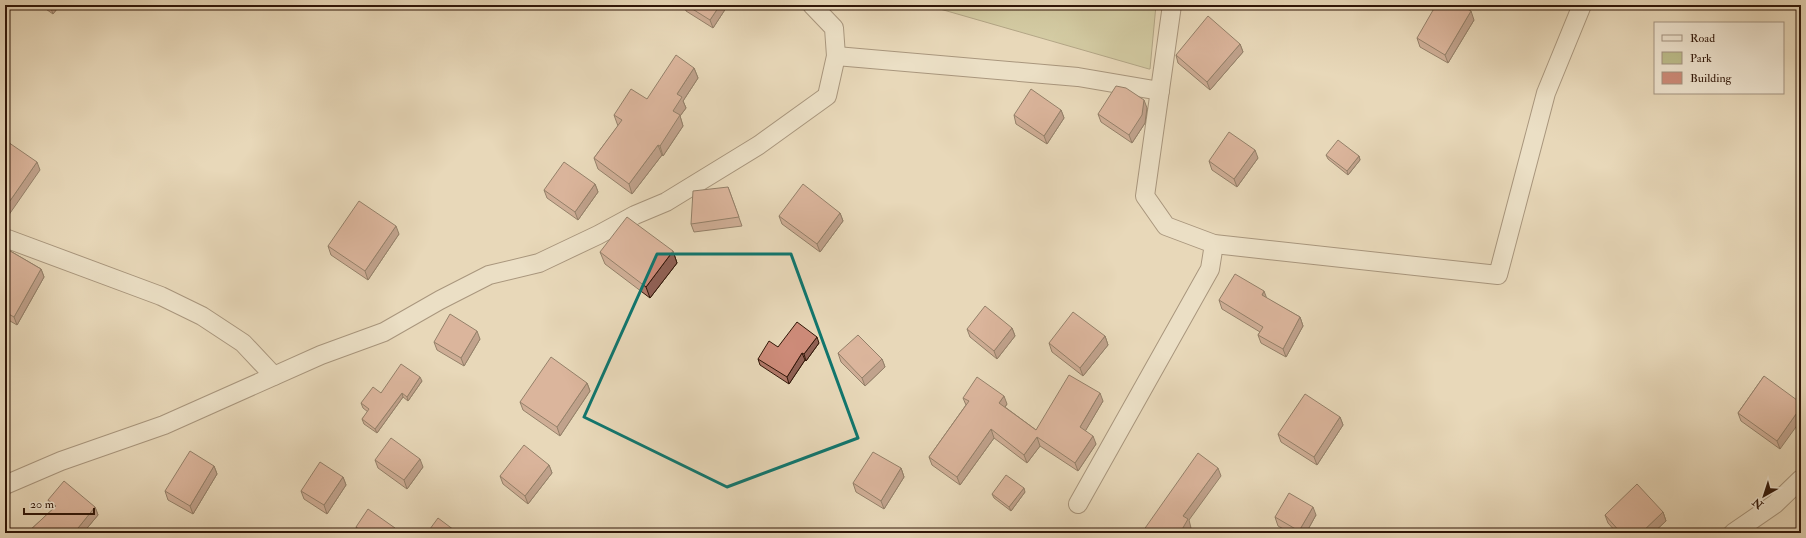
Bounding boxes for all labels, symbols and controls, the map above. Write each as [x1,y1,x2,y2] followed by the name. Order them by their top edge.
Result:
[1654,22,1784,94] legend
[1690,31,1715,46] text: Road
[1690,51,1712,66] text: Park
[1690,71,1733,86] text: Building
[1744,476,1784,516] north arrow
[24,490,94,516] scale bar
[1749,495,1767,512] text: N
[30,497,55,512] text: 20 m

